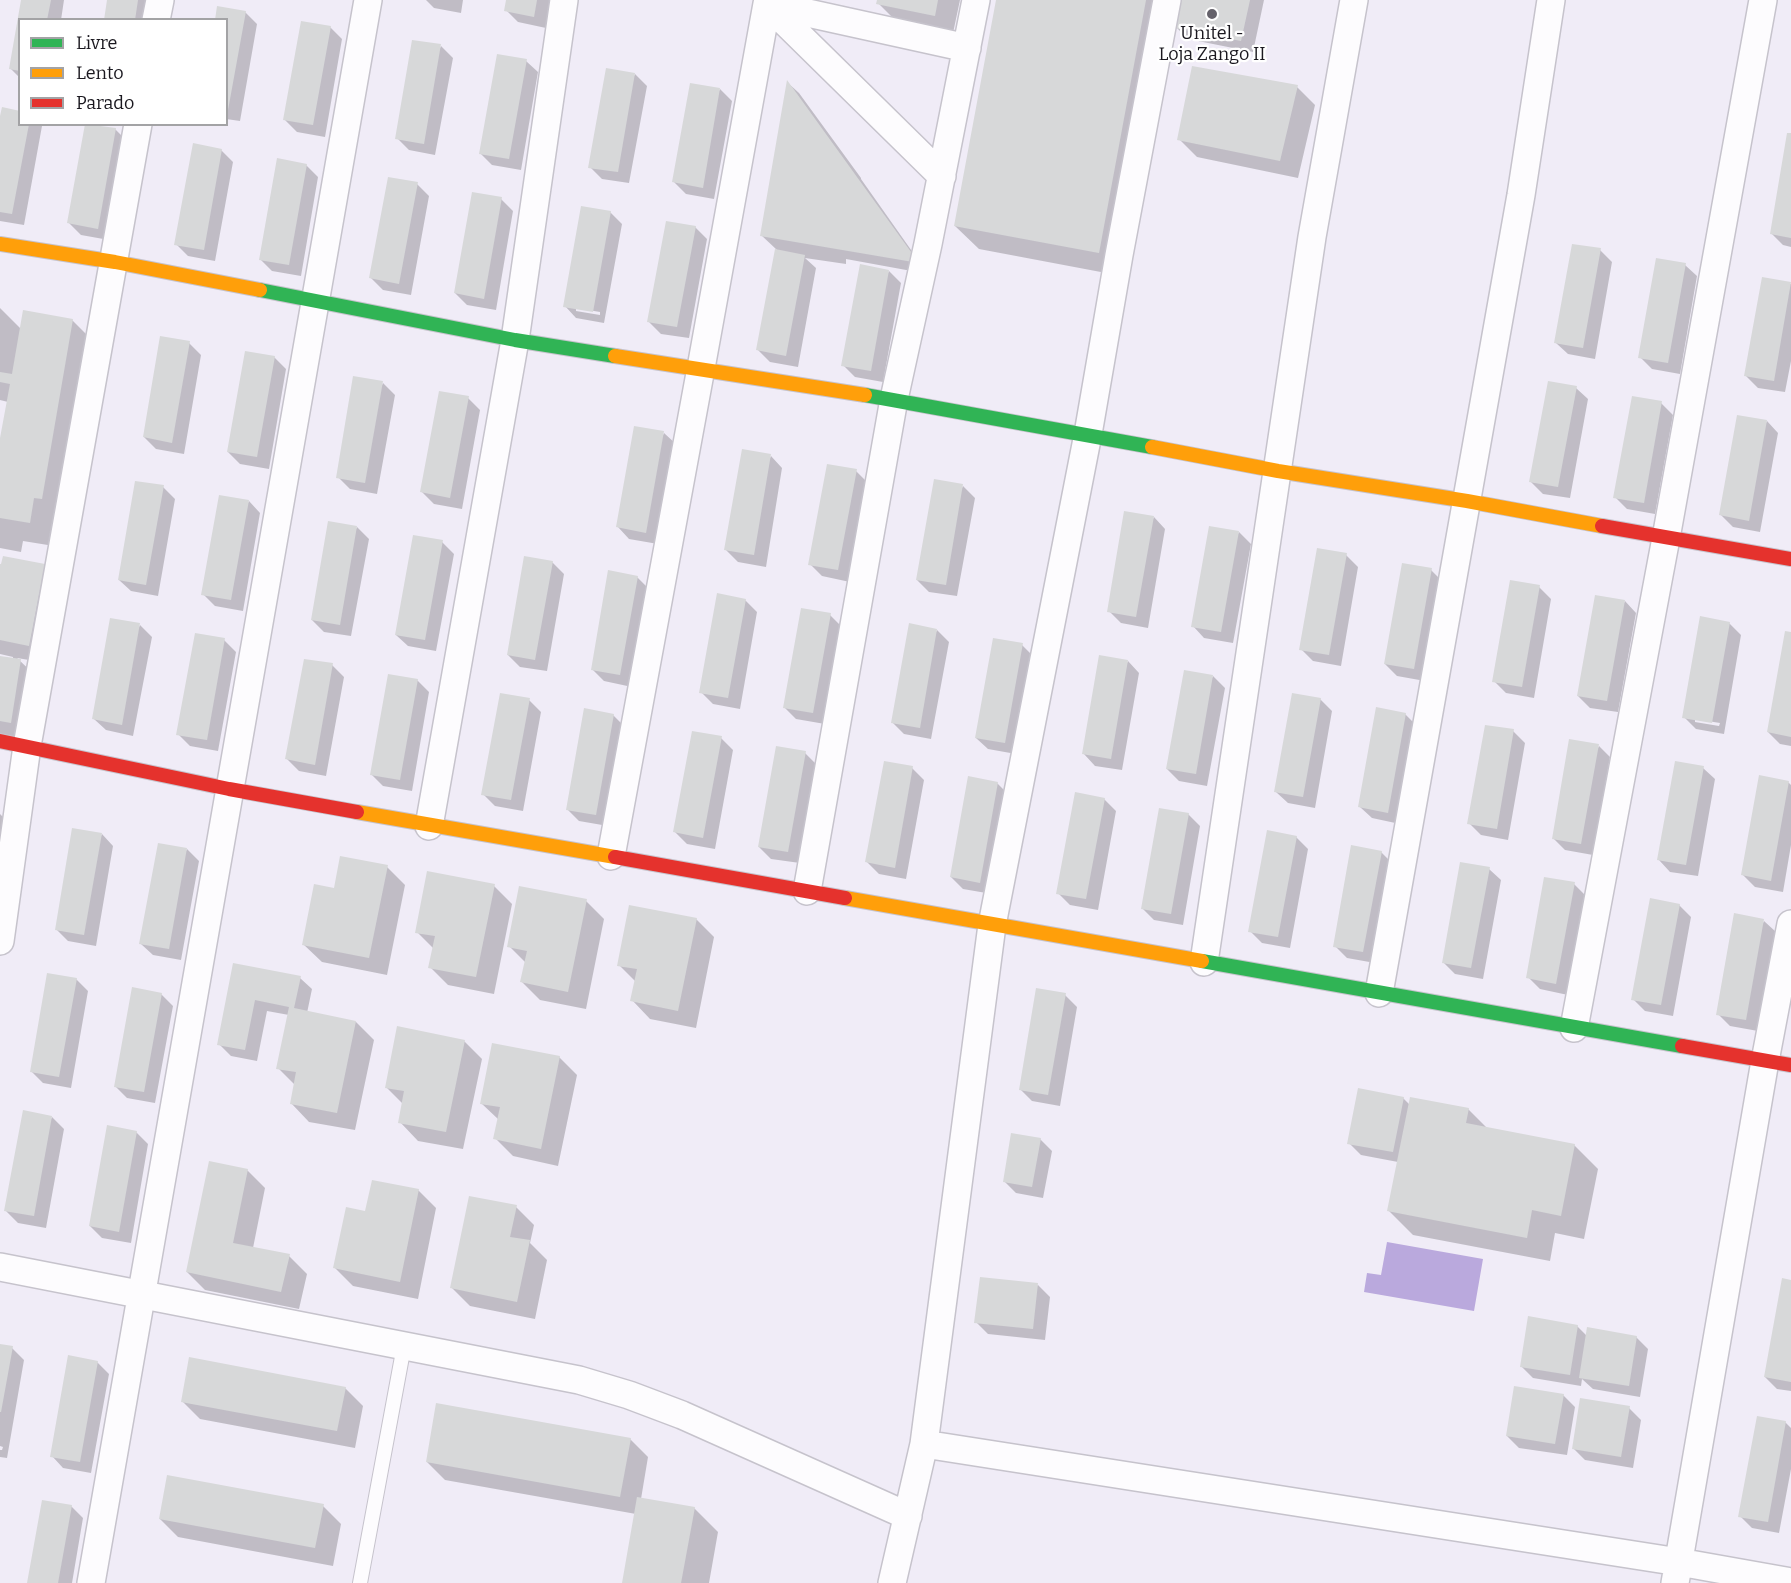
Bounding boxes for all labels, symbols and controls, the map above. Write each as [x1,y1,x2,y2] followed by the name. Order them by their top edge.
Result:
[1205,7,1219,21] marker: Unitel - Loja Zango II
[18,18,228,126] legend
[1158,23,1266,66] place label: Unitel - Loja Zango II
[76,32,117,54] text: Livre
[76,62,124,84] text: Lento
[76,92,134,114] text: Parado

